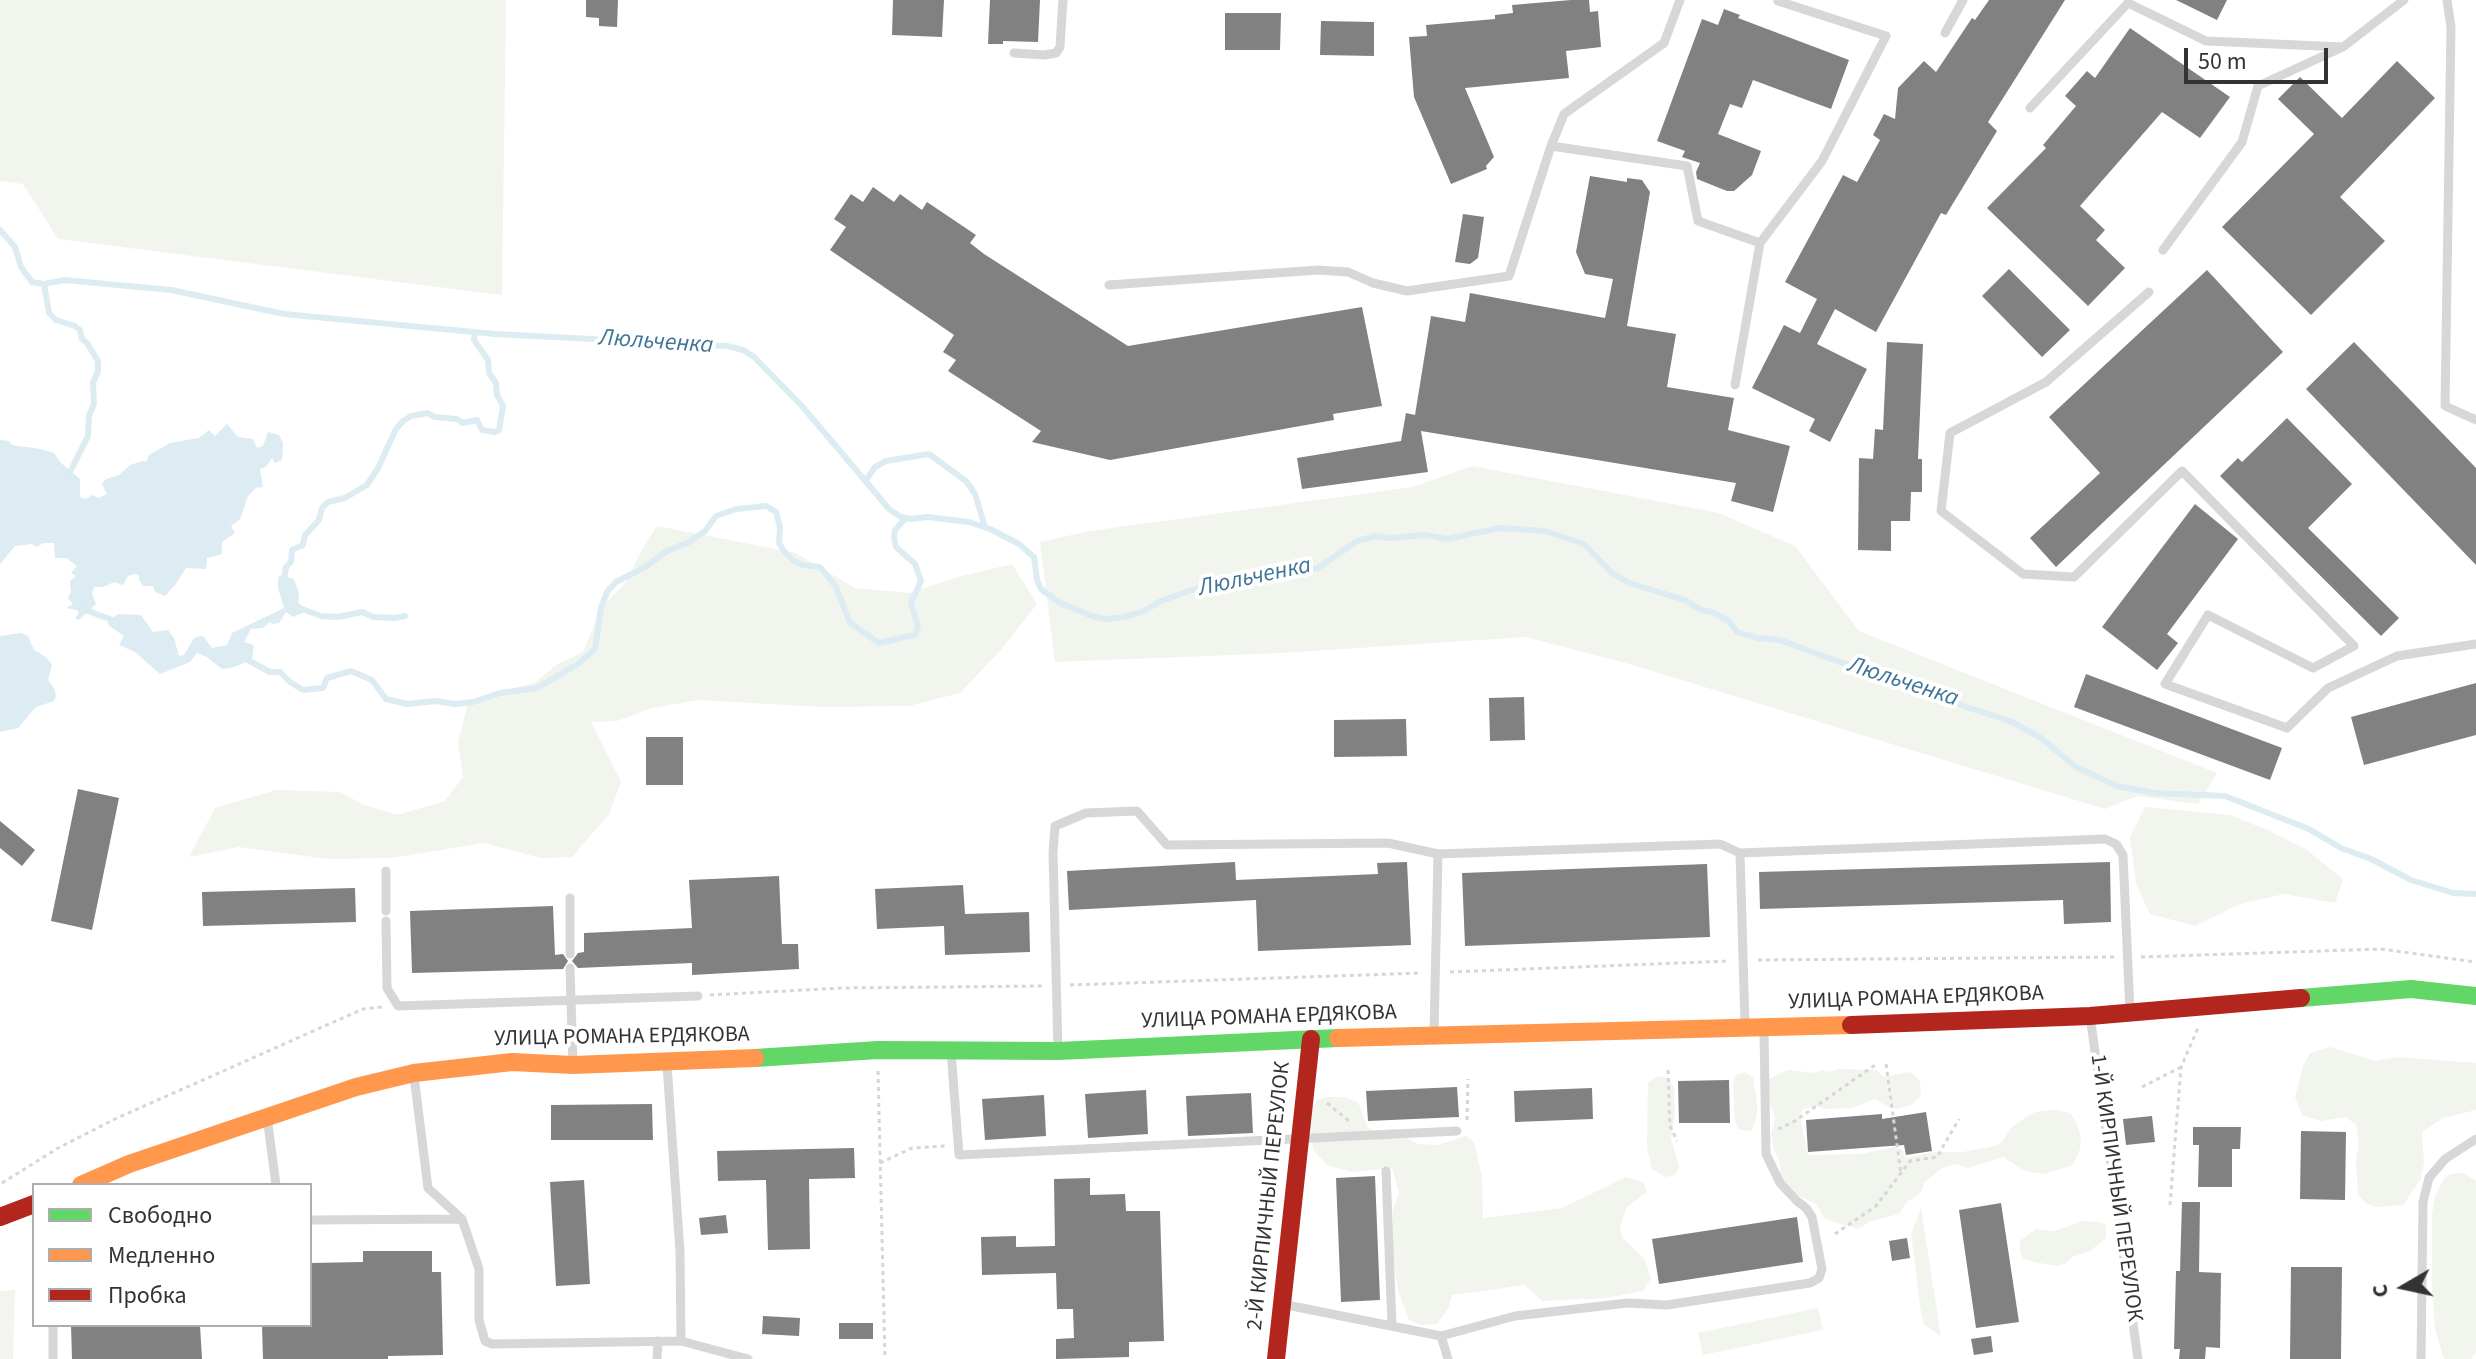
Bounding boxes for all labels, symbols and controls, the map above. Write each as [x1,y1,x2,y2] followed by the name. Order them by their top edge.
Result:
[2188,32,2332,82] scale bar
[2198,44,2247,79] text: 50 m
[598,325,714,361] water label: Люльченка
[1196,552,1314,604] water label: Люльченка
[1844,652,1962,714] water label: Люльченка
[1788,981,2044,1017] street label: УЛИЦА РОМАНА ЕРДЯКОВА
[1141,1000,1397,1036] street label: УЛИЦА РОМАНА ЕРДЯКОВА
[494,1023,750,1053] street label: УЛИЦА РОМАНА ЕРДЯКОВА
[2083,1053,2147,1323] street label: 1-Й КИРПИЧНЫЙ ПЕРЕУЛОК
[1243,1060,1297,1332] street label: 2-Й КИРПИЧНЫЙ ПЕРЕУЛОК
[32,1183,312,1327] legend
[108,1198,212,1233] text: Свободно
[108,1238,215,1273] text: Медленно
[2364,1247,2444,1327] north arrow
[108,1278,187,1313] text: Пробка
[2363,1282,2397,1300] text: С

